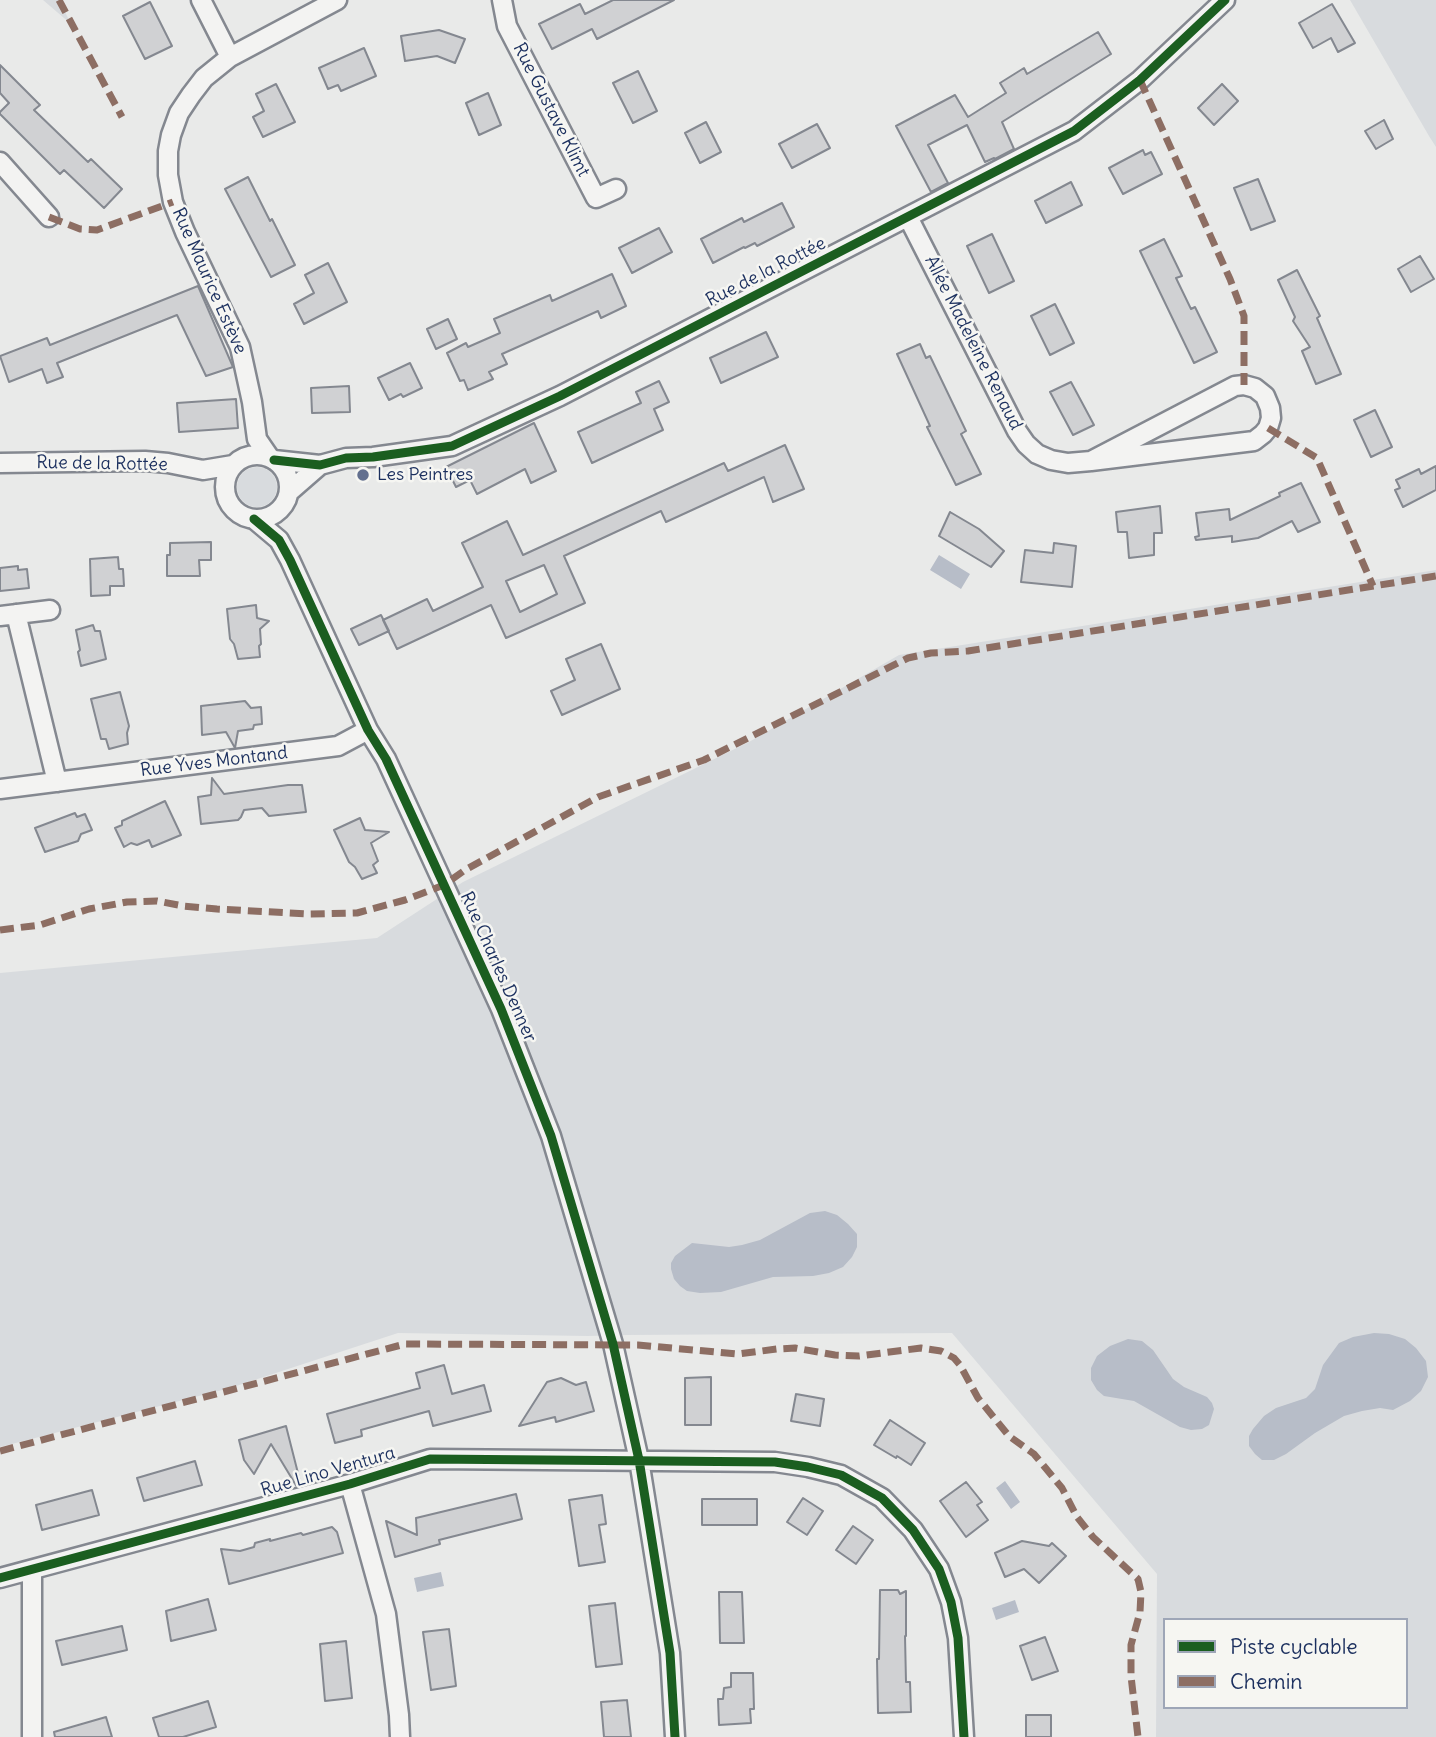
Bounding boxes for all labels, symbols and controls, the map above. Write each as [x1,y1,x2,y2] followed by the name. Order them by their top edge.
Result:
[508,39,594,181] street label: Rue Gustave Klimt
[167,204,251,358] street label: Rue Maurice Estève
[703,233,829,311] street label: Rue de la Rottée
[920,252,1026,434] street label: Allée Madeleine Renaud
[36,452,168,476] street label: Rue de la Rottée
[377,464,473,486] place label: Les Peintres
[355,467,371,483] marker: Les Peintres
[139,742,289,782] street label: Rue Yves Montand
[455,889,541,1045] street label: Rue Charles Denner
[258,1442,398,1502] street label: Rue Lino Ventura
[1163,1618,1408,1709] legend
[1230,1633,1358,1660] text: Piste cyclable
[1230,1668,1303,1695] text: Chemin

